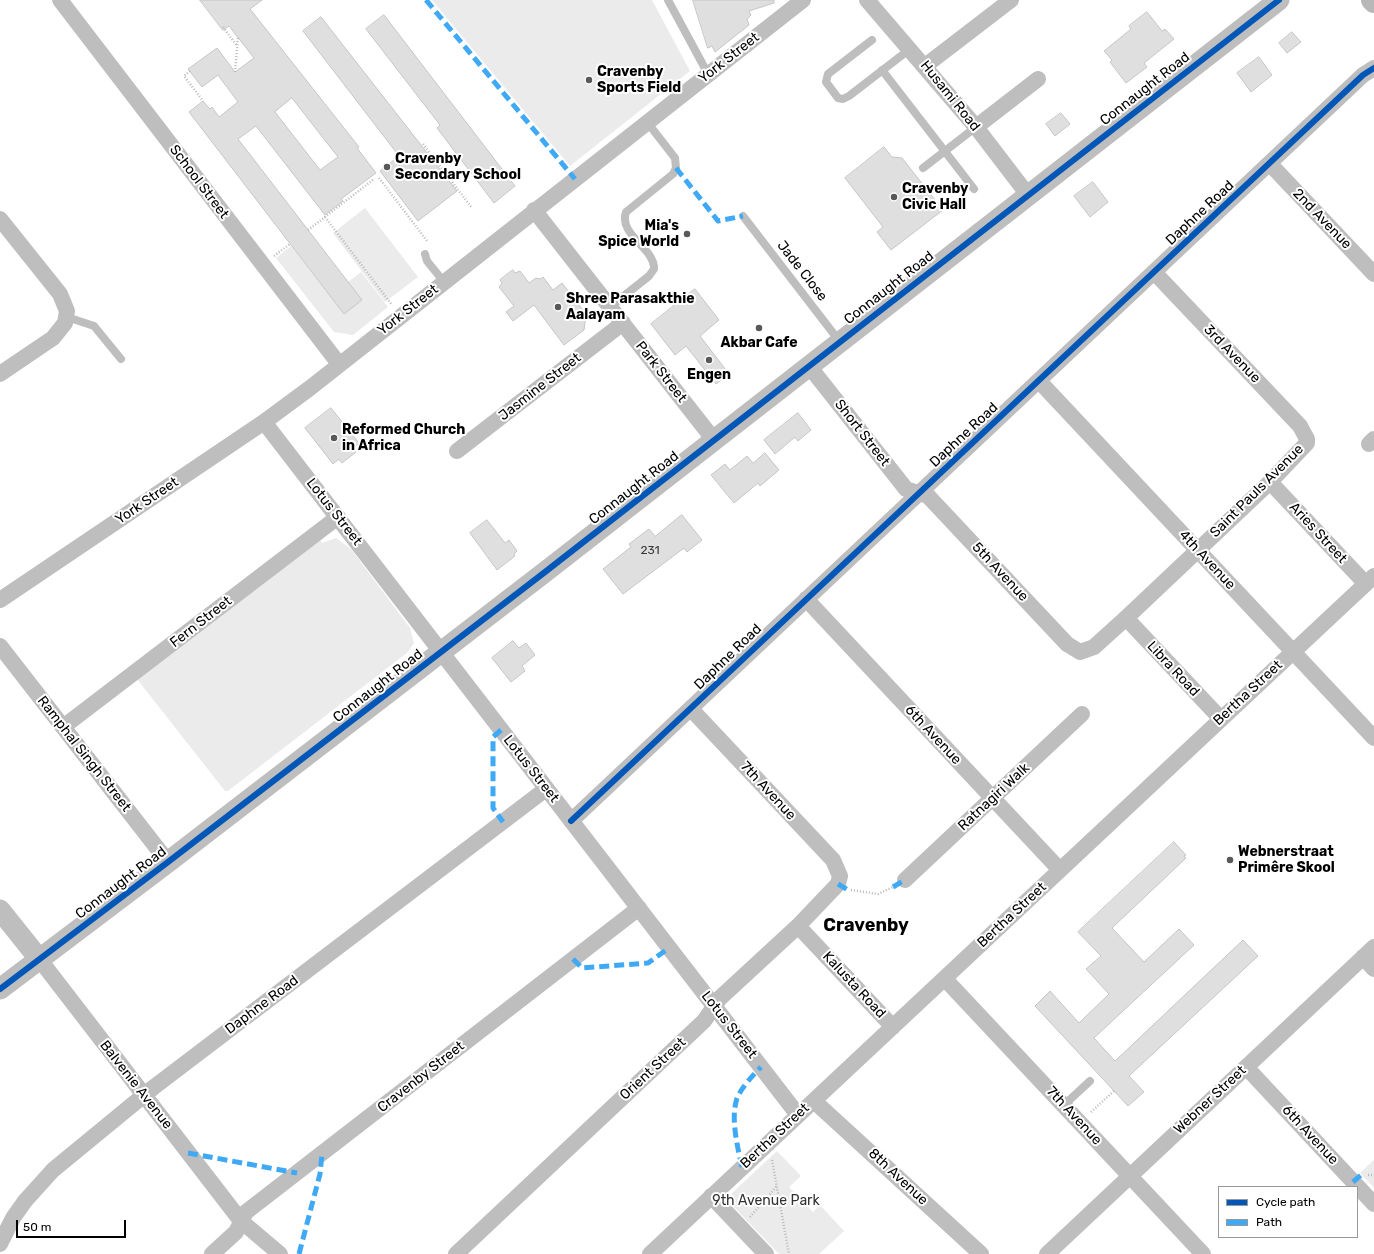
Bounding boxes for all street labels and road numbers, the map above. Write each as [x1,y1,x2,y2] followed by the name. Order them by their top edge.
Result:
[695,29,763,87] street label: York Street
[1097,49,1193,129] street label: Connaught Road
[916,57,984,135] street label: Husami Road
[166,142,232,222] street label: School Street
[1162,177,1238,249] street label: Daphne Road
[1289,185,1355,253] street label: 2nd Avenue
[773,238,831,304] street label: Jade Close
[841,248,937,328] street label: Connaught Road
[374,281,442,339] street label: York Street
[1200,321,1264,387] street label: 3rd Avenue
[632,338,690,406] street label: Park Street
[496,350,584,424] street label: Jasmine Street
[831,396,893,470] street label: Short Street
[926,399,1002,471] street label: Daphne Road
[1207,441,1307,541] street label: Saint Pauls Avenue
[586,448,682,528] street label: Connaught Road
[112,474,182,528] street label: York Street
[303,475,365,549] street label: Lotus Street
[1286,499,1350,567] street label: Aries Street
[1175,527,1239,593] street label: 4th Avenue
[968,539,1032,605] street label: 5th Avenue
[167,593,235,651] street label: Fern Street
[691,621,765,693] street label: Daphne Road
[1143,638,1203,700] street label: Libra Road
[330,646,426,726] street label: Connaught Road
[1210,657,1286,729] street label: Bertha Street
[34,693,134,815] street label: Ramphal Singh Street
[901,702,965,768] street label: 6th Avenue
[500,732,562,806] street label: Lotus Street
[737,758,799,824] street label: 7th Avenue
[955,760,1033,834] street label: Ratnagiri Walk
[72,843,170,923] street label: Connaught Road
[974,879,1050,951] street label: Bertha Street
[819,948,889,1022] street label: Kalusta Road
[222,972,302,1038] street label: Daphne Road
[698,988,760,1062] street label: Lotus Street
[617,1034,689,1104] street label: Orient Street
[96,1037,176,1133] street label: Balvenie Avenue
[374,1038,468,1116] street label: Cravenby Street
[1170,1062,1250,1138] street label: Webner Street
[1043,1083,1105,1149] street label: 7th Avenue
[737,1100,813,1172] street label: Bertha Street
[1278,1102,1342,1168] street label: 6th Avenue
[865,1145,931,1209] street label: 8th Avenue

